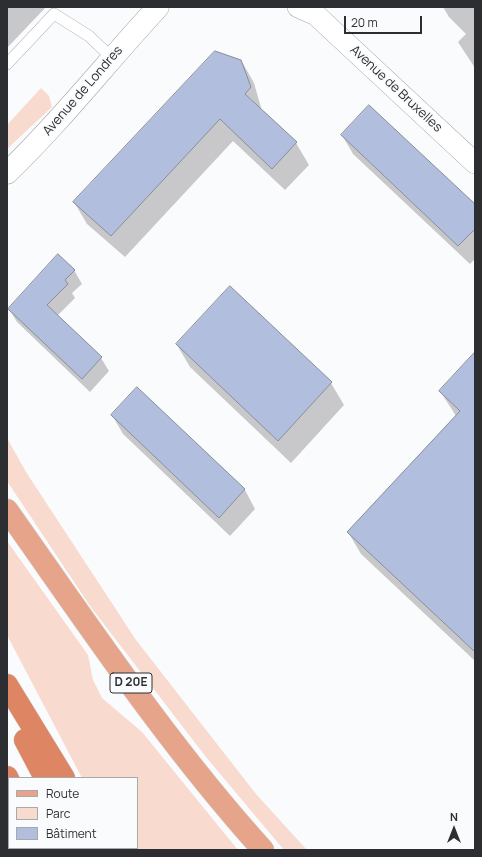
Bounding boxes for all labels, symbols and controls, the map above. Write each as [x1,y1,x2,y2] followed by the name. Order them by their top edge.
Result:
[346,8,424,34] scale bar
[351,14,378,31] text: 20 m
[347,42,445,136] street label: Avenue de Bruxelles
[40,43,126,139] street label: Avenue de Londres
[110,673,152,693] road number: D 20E
[8,777,138,849] legend
[46,785,79,802] text: Route
[46,805,70,822] text: Parc
[434,809,474,849] north arrow
[450,809,458,824] text: N
[46,825,97,842] text: Bâtiment

